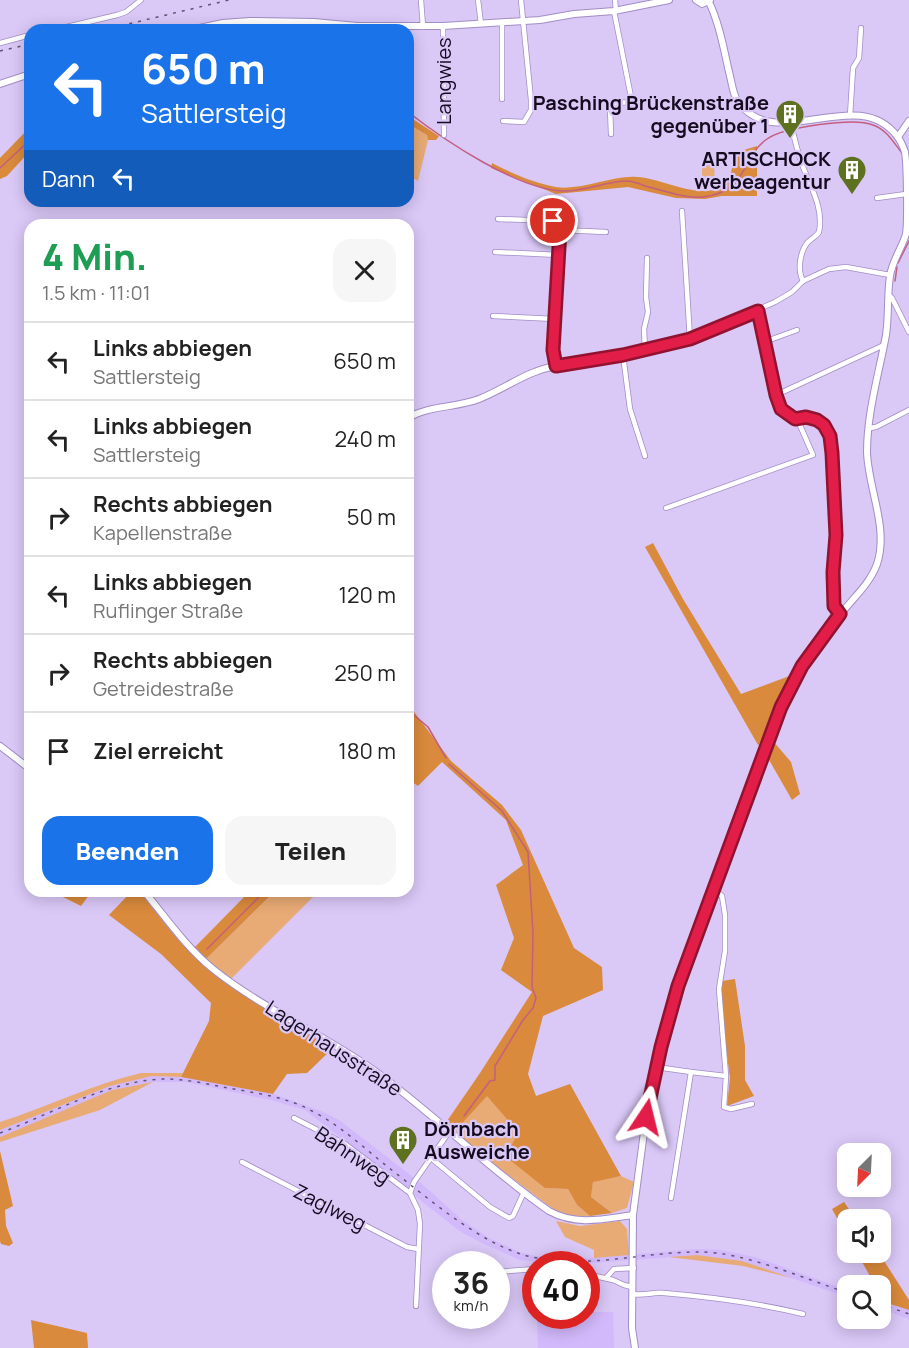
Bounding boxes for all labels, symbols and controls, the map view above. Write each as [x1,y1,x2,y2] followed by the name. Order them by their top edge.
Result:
[430,37,457,125] street label: Langwies
[141,39,266,97] text: 650 m
[42,48,120,126] icon: left
[533,89,769,139] place label: Pasching Brückenstraße gegenüber 1
[141,94,286,131] text: Sattlersteig
[774,98,806,140] building icon: Pasching Brückenstraße gegenüber 1
[694,145,831,195] place label: ARTISCHOCK werbeagentur
[836,154,868,196] building icon: ARTISCHOCK werbeagentur
[107,162,140,195] icon: left
[42,164,95,194] text: Dann
[527,195,578,246] pin
[536,204,569,237] icon: arrive
[42,232,147,281] text: 4 Min.
[333,239,396,302] button: close
[42,279,151,306] text: 1.5 km · 11:01
[93,333,252,363] text: Links abbiegen
[42,345,75,378] icon: left
[333,346,396,376] text: 650 m
[93,363,201,390] text: Sattlersteig
[93,411,252,441] text: Links abbiegen
[42,423,75,456] icon: left
[334,424,396,454] text: 240 m
[93,441,201,468] text: Sattlersteig
[93,489,272,519] text: Rechts abbiegen
[42,501,75,534] icon: right
[347,502,396,532] text: 50 m
[93,519,232,546] text: Kapellenstraße
[93,567,252,597] text: Links abbiegen
[42,579,75,612] icon: left
[338,580,396,610] text: 120 m
[93,597,243,624] text: Ruflinger Straße
[93,645,272,675] text: Rechts abbiegen
[42,657,75,690] icon: right
[334,658,396,688] text: 250 m
[93,675,234,702] text: Getreidestraße
[42,735,75,768] icon: arrive
[93,736,224,766] text: Ziel erreicht
[338,736,396,766] text: 180 m
[42,816,213,885] button: Beenden
[225,816,396,885] button: Teilen
[261,994,407,1102] street label: Lagerhausstraße
[614,1085,678,1149] position arrow
[424,1115,530,1165] place label: Dörnbach Ausweiche
[310,1120,396,1190] street label: Bahnweg
[387,1124,419,1166] building icon: Dörnbach Ausweiche
[837,1143,891,1197] north arrow
[837,1143,891,1329] map controls
[289,1177,371,1237] street label: Zaglweg
[837,1209,891,1263] button: sound
[522,1251,600,1329] speed limit sign: 40
[453,1262,489,1303] text: 36
[837,1275,891,1329] button: search
[454,1295,488,1316] text: km/h

